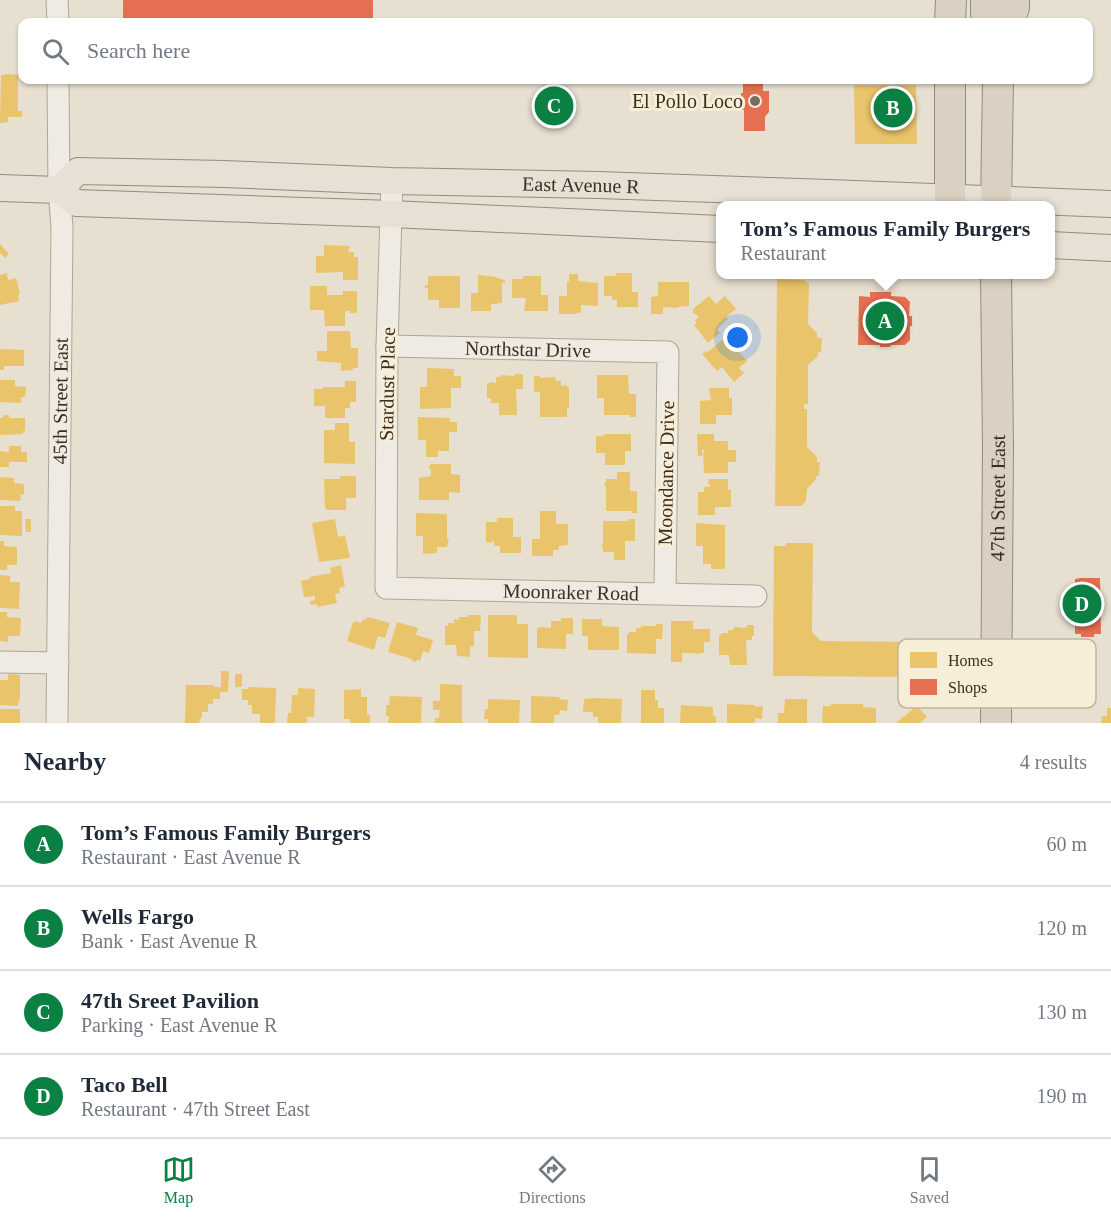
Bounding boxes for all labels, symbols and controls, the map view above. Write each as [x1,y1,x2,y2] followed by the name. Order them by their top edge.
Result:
[18,18,1093,84] search box
[39,35,72,68] icon: search
[87,38,190,63] text: Search here
[534,84,574,128] pin: C
[874,86,912,130] pin: B
[632,90,743,112] place label: El Pollo Loco
[748,94,762,108] marker: El Pollo Loco
[522,173,641,197] street label: East Avenue R
[716,201,1055,279] popup
[741,216,1030,241] text: Tom’s Famous Family Burgers
[741,242,826,264] text: Restaurant
[866,298,904,344] pin: A
[723,323,752,352] your location
[375,327,399,441] street label: Stardust Place
[49,337,72,464] street label: 45th Street East
[465,337,591,361] street label: Northstar Drive
[654,400,678,546] street label: Moondance Drive
[986,434,1009,561] street label: 47th Street East
[503,580,639,604] street label: Moonraker Road
[1062,582,1102,626] pin: D
[898,639,1096,708] legend
[948,652,993,669] text: Homes
[948,679,987,697] text: Shops
[24,747,106,776] text: Nearby
[1020,751,1087,773] text: 4 results
[81,820,371,845] text: Tom’s Famous Family Burgers
[36,833,51,855] text: A
[1046,833,1087,855] text: 60 m
[81,846,301,868] text: Restaurant · East Avenue R
[81,904,194,929] text: Wells Fargo
[37,917,50,939] text: B
[1036,917,1087,939] text: 120 m
[81,930,257,952] text: Bank · East Avenue R
[81,988,259,1013] text: 47th Sreet Pavilion
[36,1001,51,1023] text: C
[1036,1001,1087,1023] text: 130 m
[81,1014,277,1036] text: Parking · East Avenue R
[81,1072,168,1097] text: Taco Bell
[36,1085,51,1107] text: D
[1036,1085,1087,1107] text: 190 m
[81,1098,310,1120] text: Restaurant · 47th Street East
[162,1153,195,1207] tab: Map
[519,1153,586,1207] tab: Directions
[910,1153,949,1207] tab: Saved

